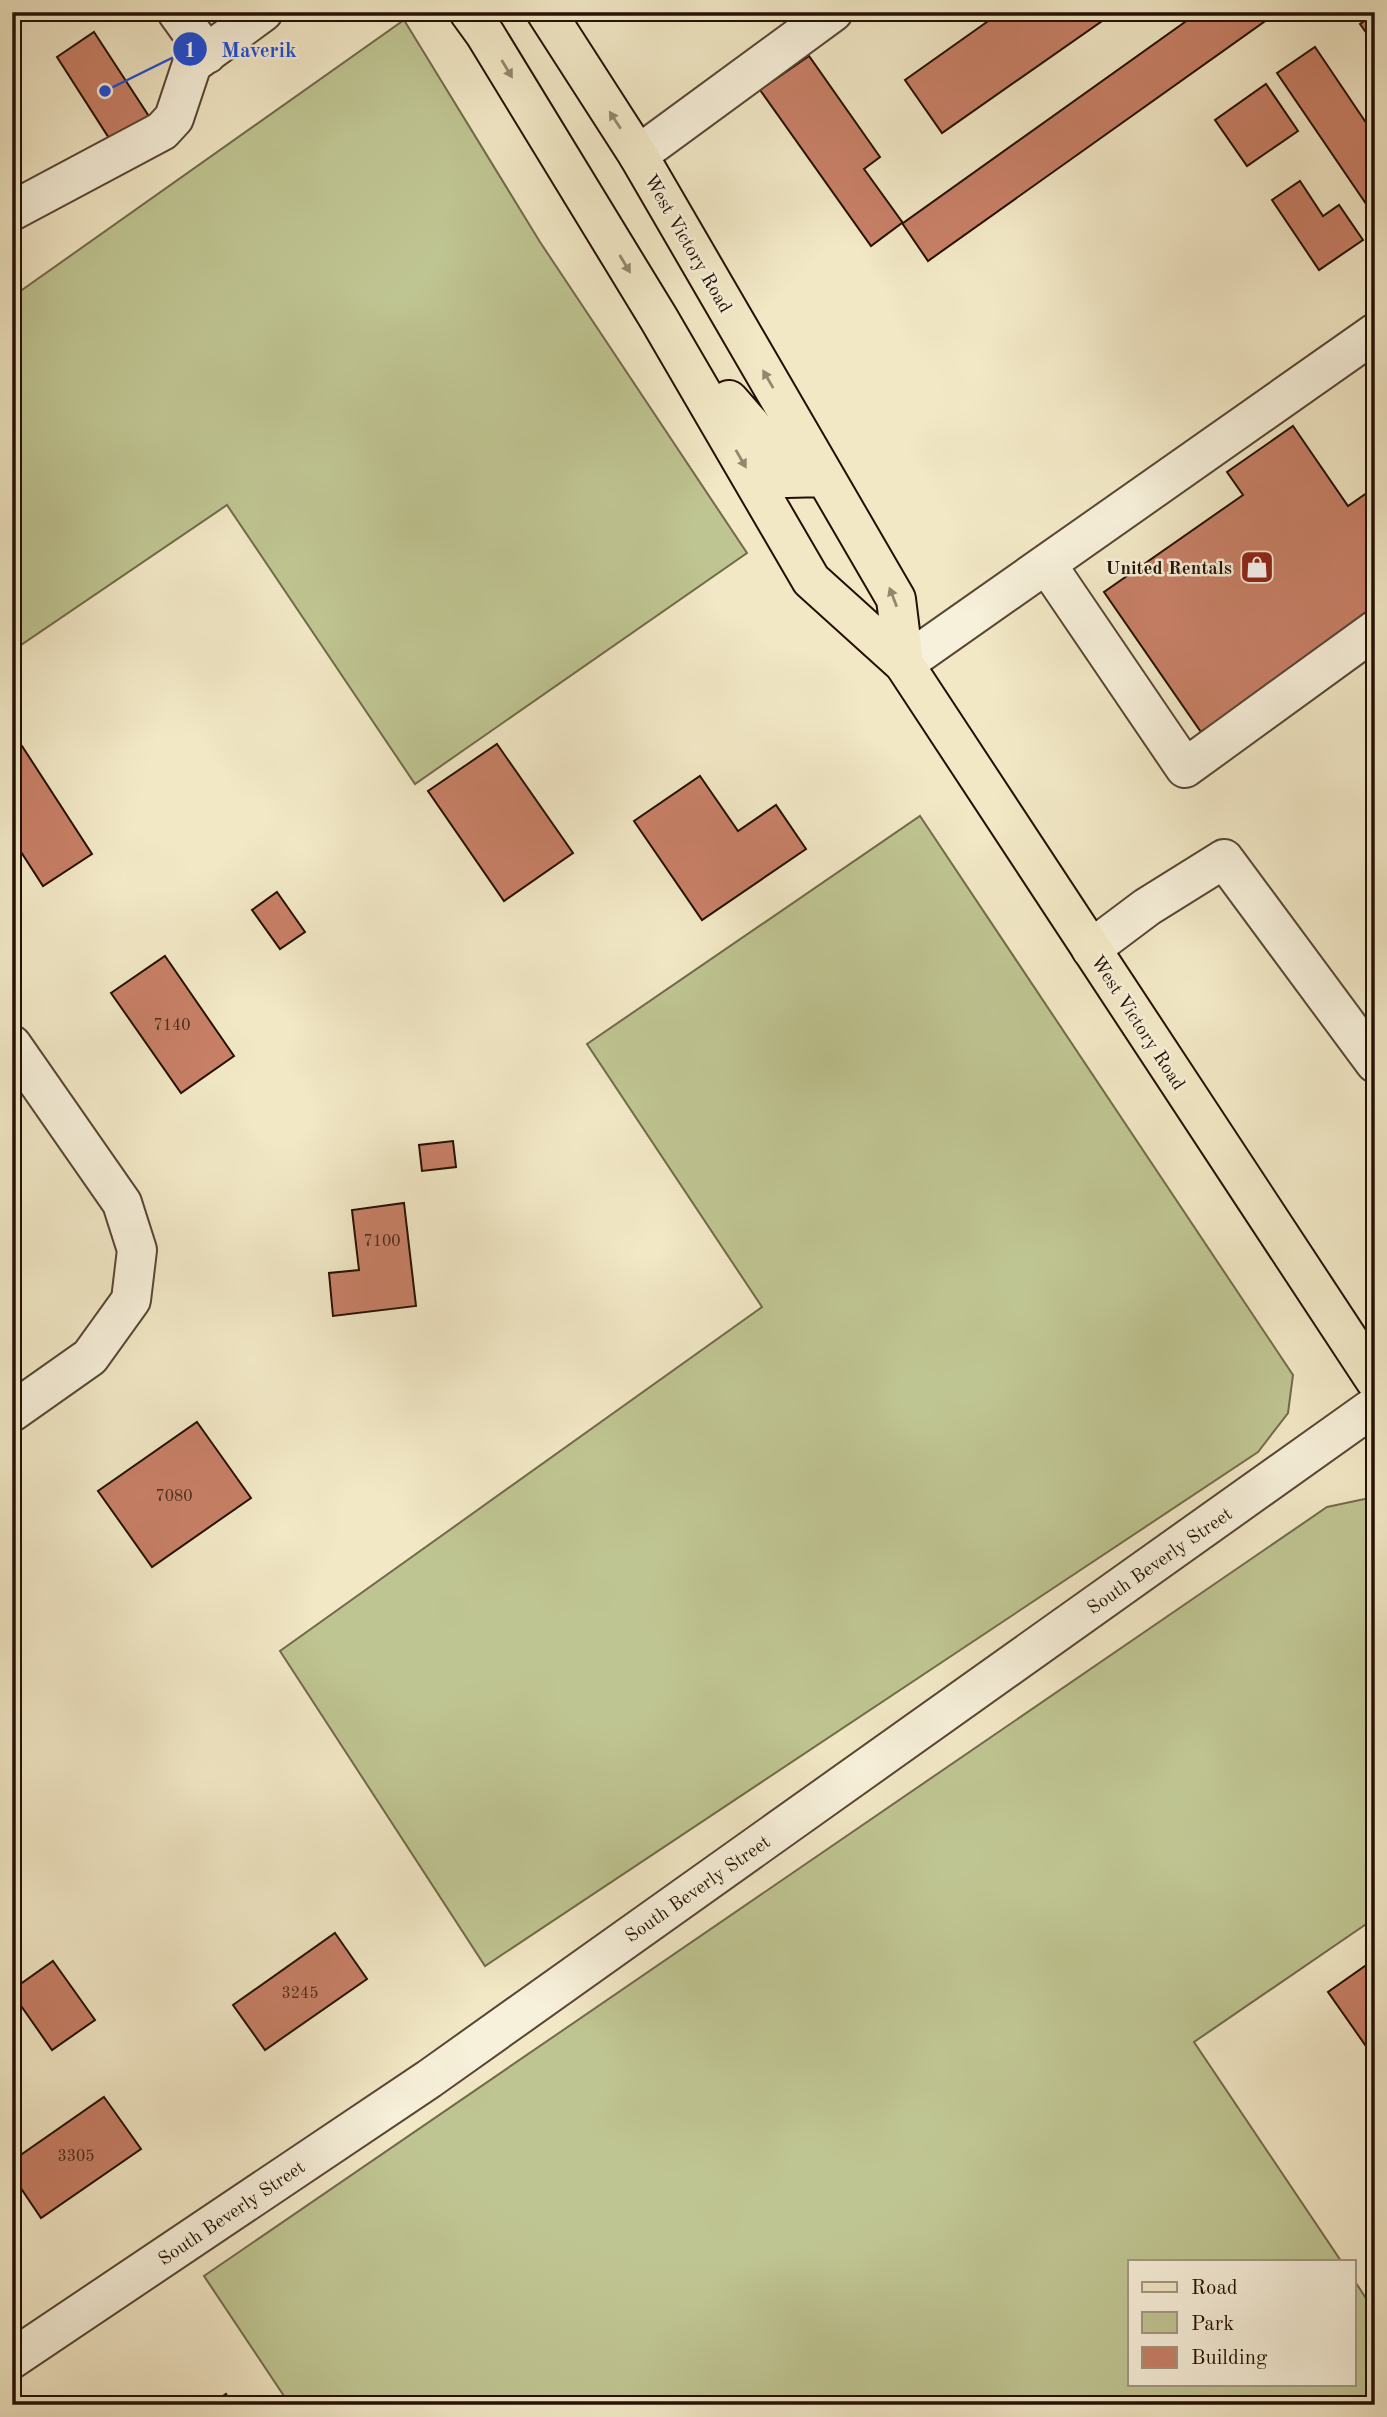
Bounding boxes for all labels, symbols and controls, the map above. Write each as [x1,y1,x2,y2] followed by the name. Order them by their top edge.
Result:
[172,28,311,70] callout: Maverik
[184,41,196,62] text: 1
[221,41,297,62] text: Maverik
[500,60,513,79] one-way arrow
[608,110,621,129] one-way arrow
[640,172,734,317] street label: West Victory Road
[619,254,631,273] one-way arrow
[762,369,774,388] one-way arrow
[735,450,747,469] one-way arrow
[1238,548,1276,586] shop icon: United Rentals
[1105,560,1232,579] place label: United Rentals
[887,586,898,607] one-way arrow
[1086,953,1187,1094] street label: West Victory Road
[153,1018,191,1034] house number: 7140
[363,1234,401,1250] house number: 7100
[155,1489,193,1505] house number: 7080
[1085,1505,1236,1619] street label: South Beverly Street
[623,1833,774,1947] street label: South Beverly Street
[281,1986,319,2002] house number: 3245
[57,2149,95,2165] house number: 3305
[156,2158,309,2270] street label: South Beverly Street
[1128,2260,1356,2386] legend
[1191,2278,1238,2299] text: Road
[1191,2314,1234,2335] text: Park
[1191,2348,1268,2369] text: Building

